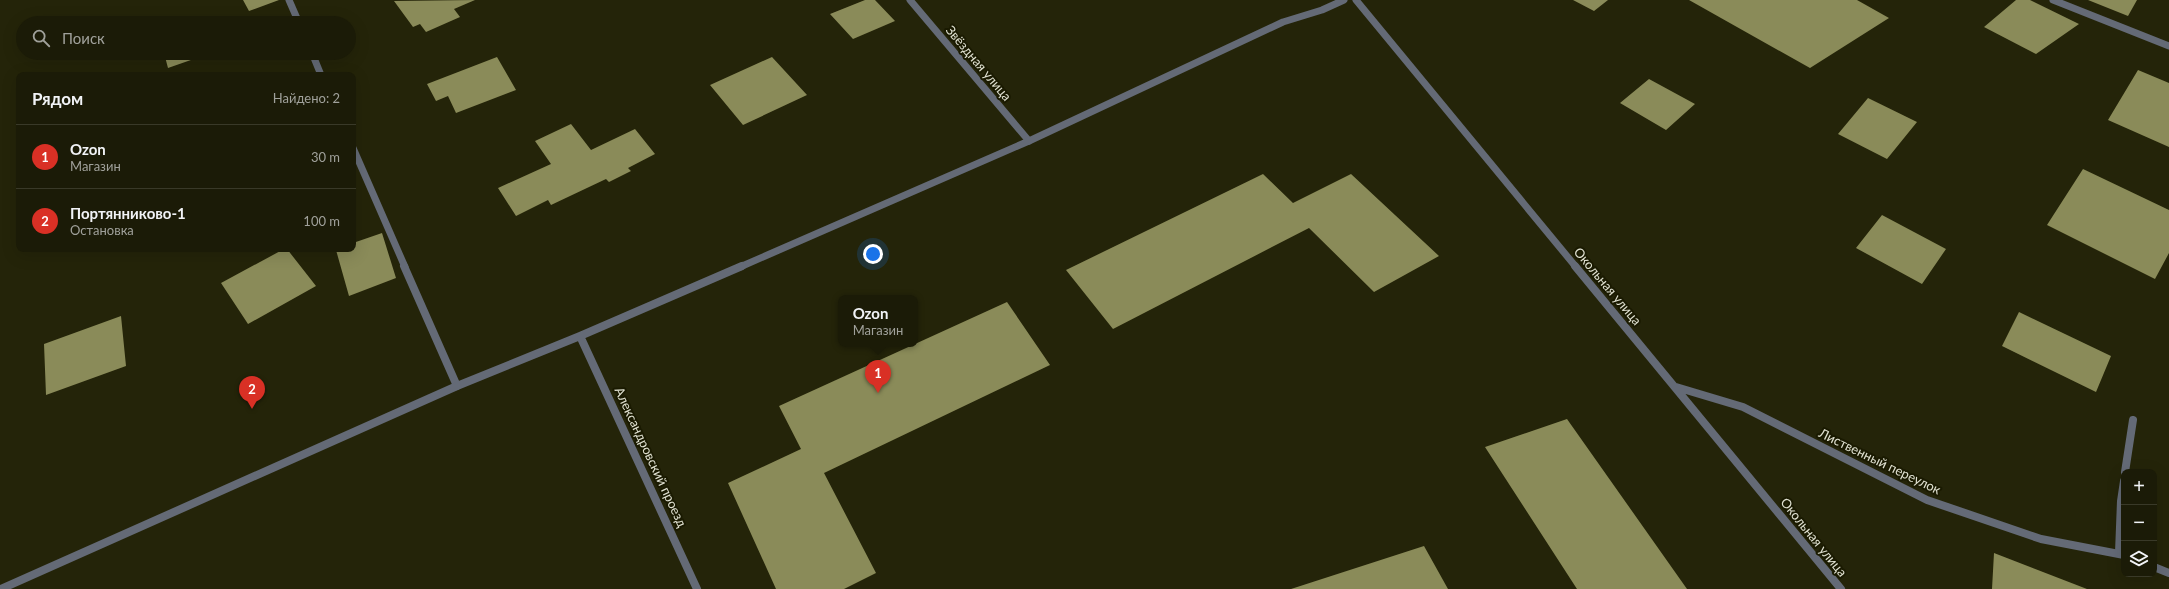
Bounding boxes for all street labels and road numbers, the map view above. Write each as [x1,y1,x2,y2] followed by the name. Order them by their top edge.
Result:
[943,22,1015,104] street label: Звёздная улица
[1571,244,1645,328] street label: Окольная улица
[611,384,691,530] street label: Александровский проезд
[1816,424,1944,498] street label: Лиственный переулок
[1777,494,1851,580] street label: Окольная улица

